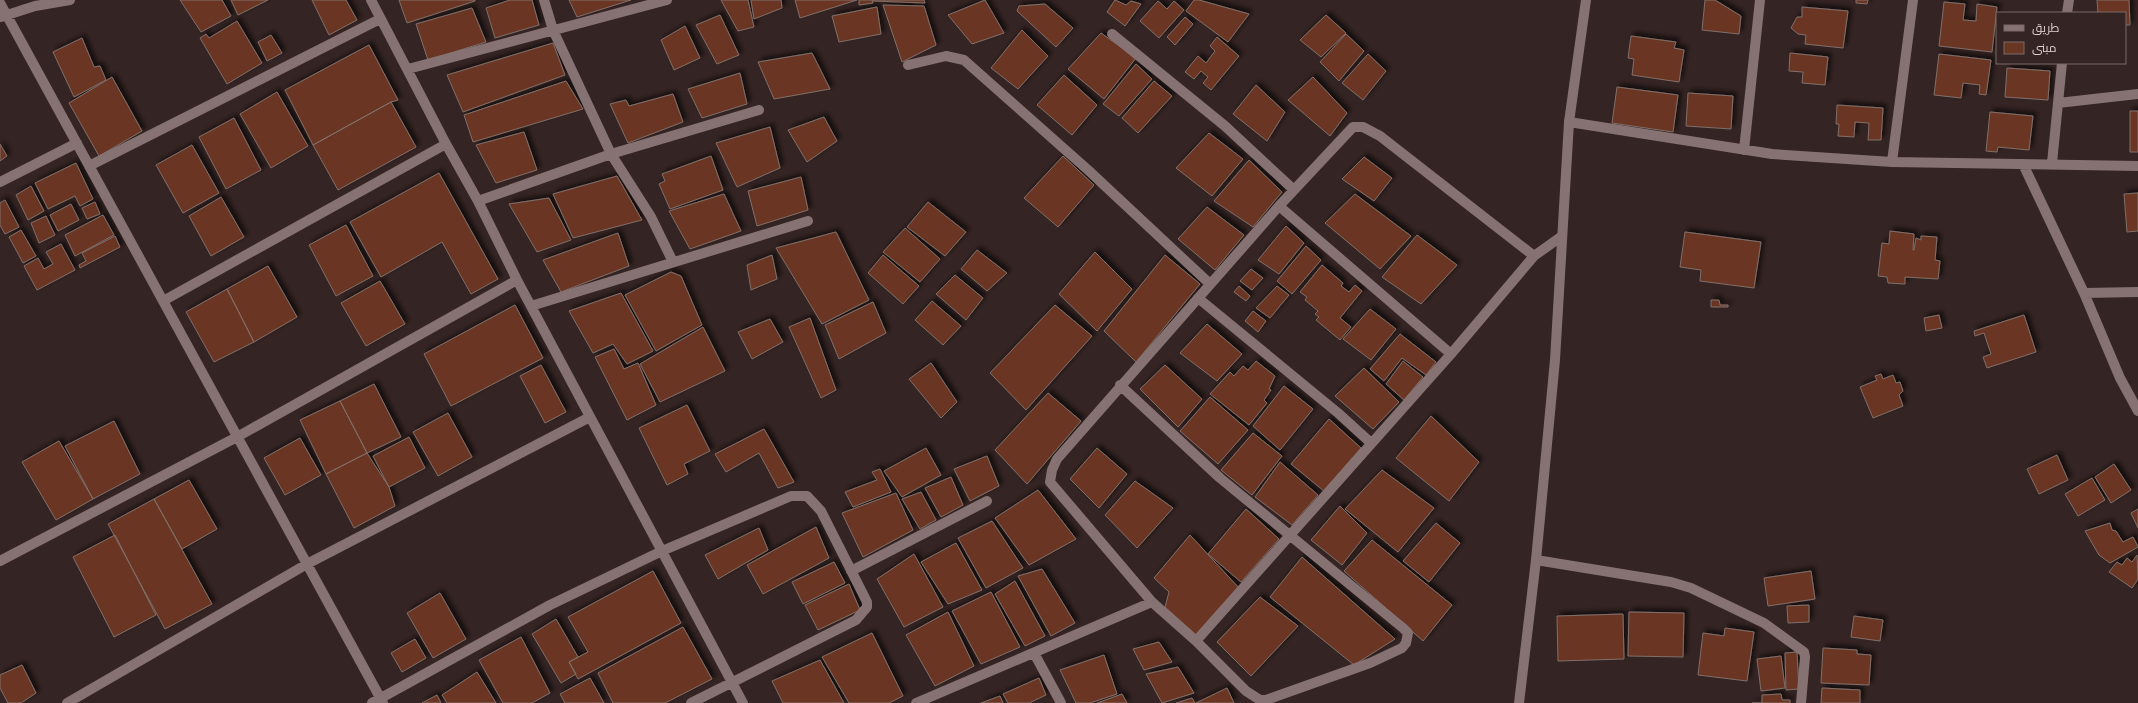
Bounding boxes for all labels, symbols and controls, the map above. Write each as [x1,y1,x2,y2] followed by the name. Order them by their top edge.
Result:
[1996,12,2126,64] legend
[2032,21,2060,35] text: طريق
[2032,41,2057,55] text: مبنى

